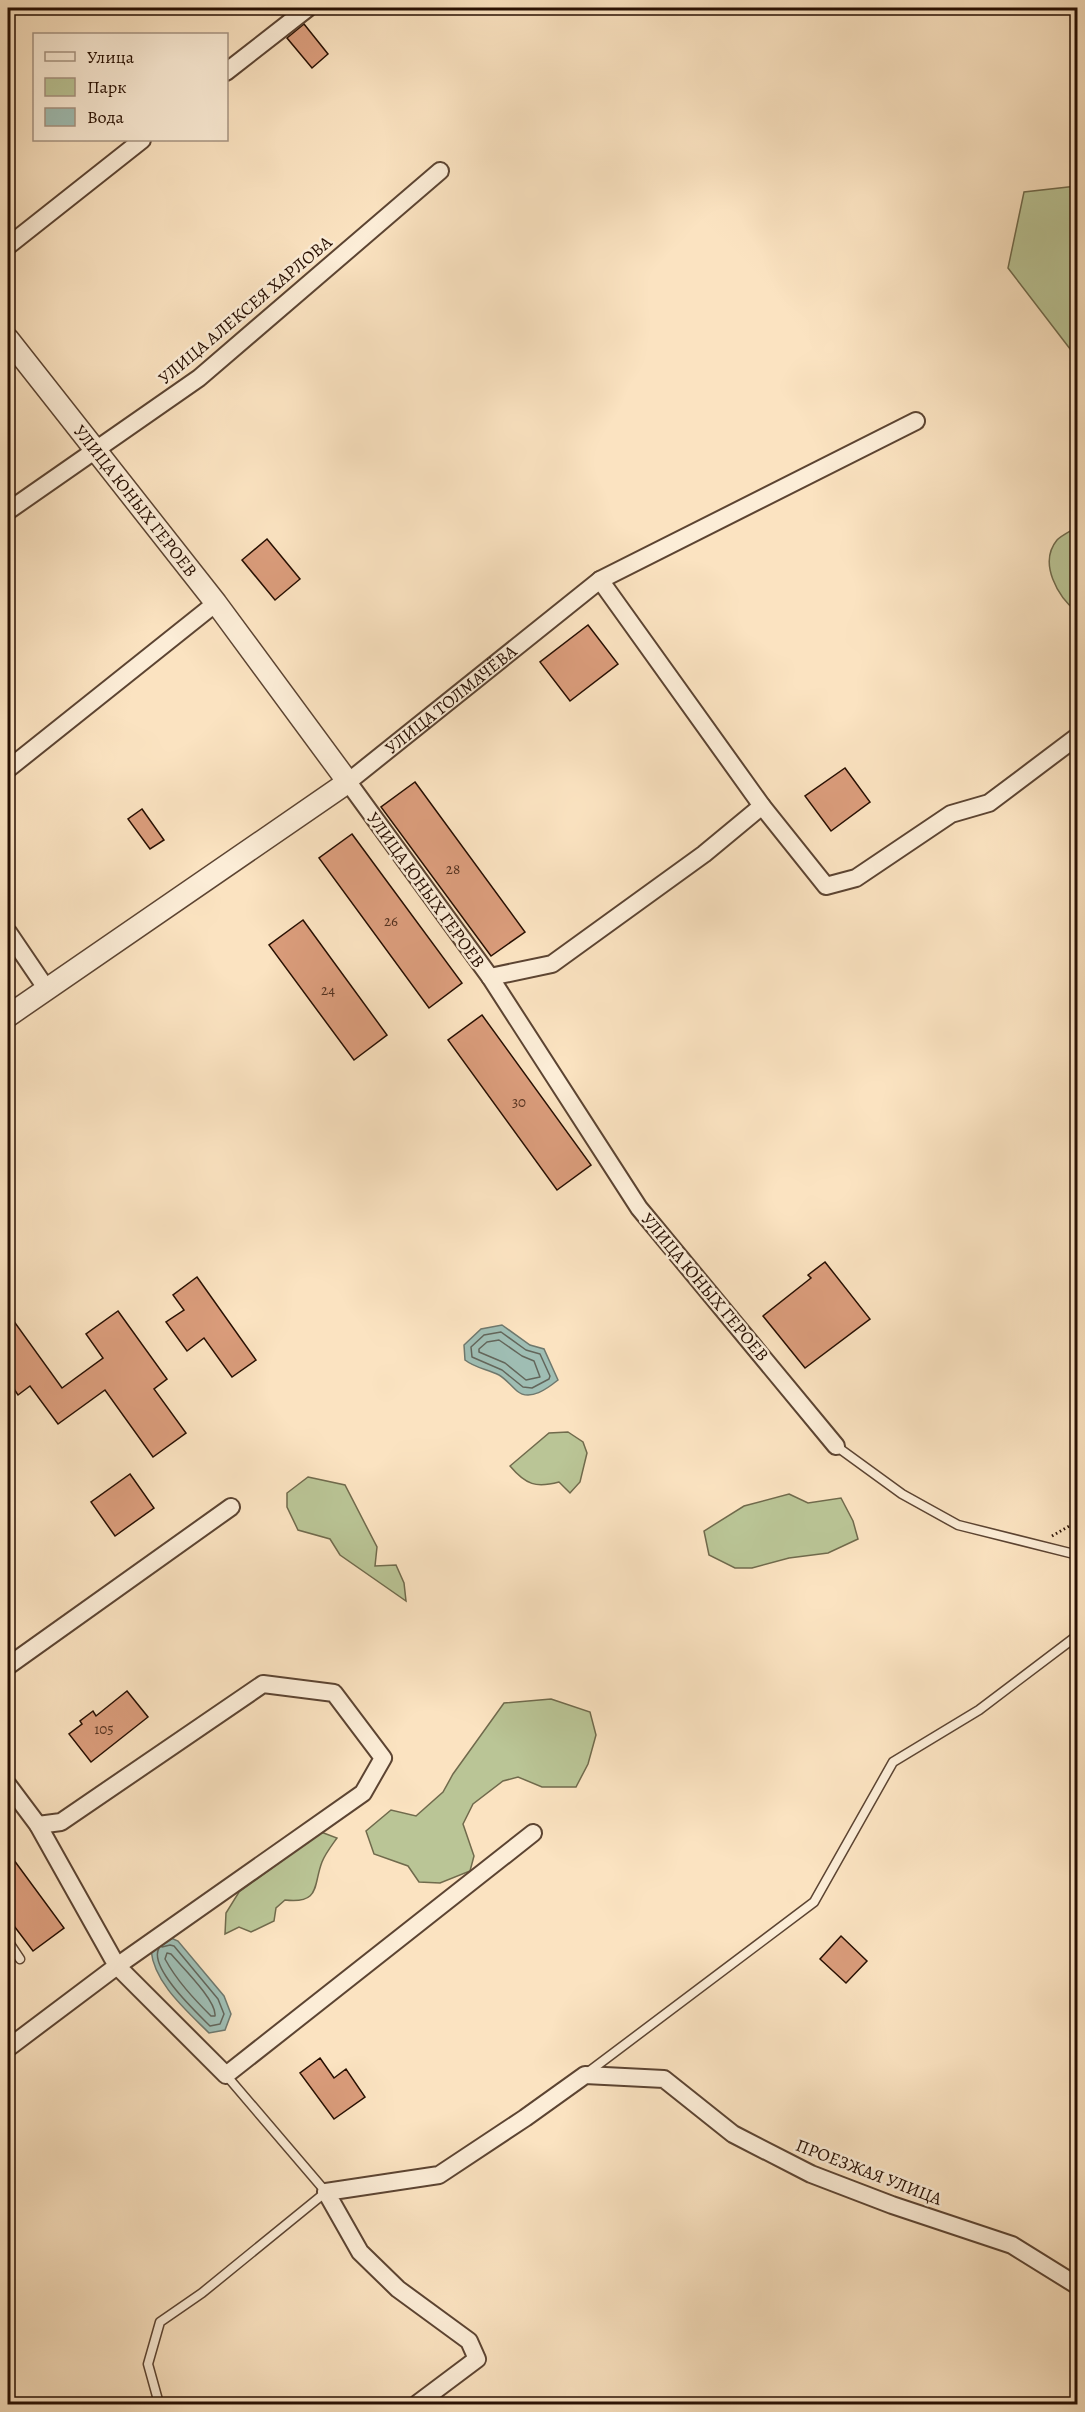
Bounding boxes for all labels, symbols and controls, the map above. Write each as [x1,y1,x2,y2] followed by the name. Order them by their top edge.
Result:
[33,33,228,141] legend
[87,45,135,69] text: Улица
[87,75,127,99] text: Парк
[87,105,125,129] text: Вода
[153,230,337,390] street label: УЛИЦА АЛЕКСЕЯ ХАРЛОВА
[68,420,203,582] street label: УЛИЦА ЮНЫХ ГЕРОЕВ
[380,639,522,760] street label: УЛИЦА ТОЛМАЧЁВА
[361,807,491,973] street label: УЛИЦА ЮНЫХ ГЕРОЕВ
[446,859,460,879] house number: 28
[384,911,398,931] house number: 26
[321,980,335,1000] house number: 24
[512,1092,526,1112] house number: 30
[636,1208,774,1366] street label: УЛИЦА ЮНЫХ ГЕРОЕВ
[94,1719,114,1739] house number: 105
[792,2133,946,2211] street label: ПРОЕЗЖАЯ УЛИЦА

